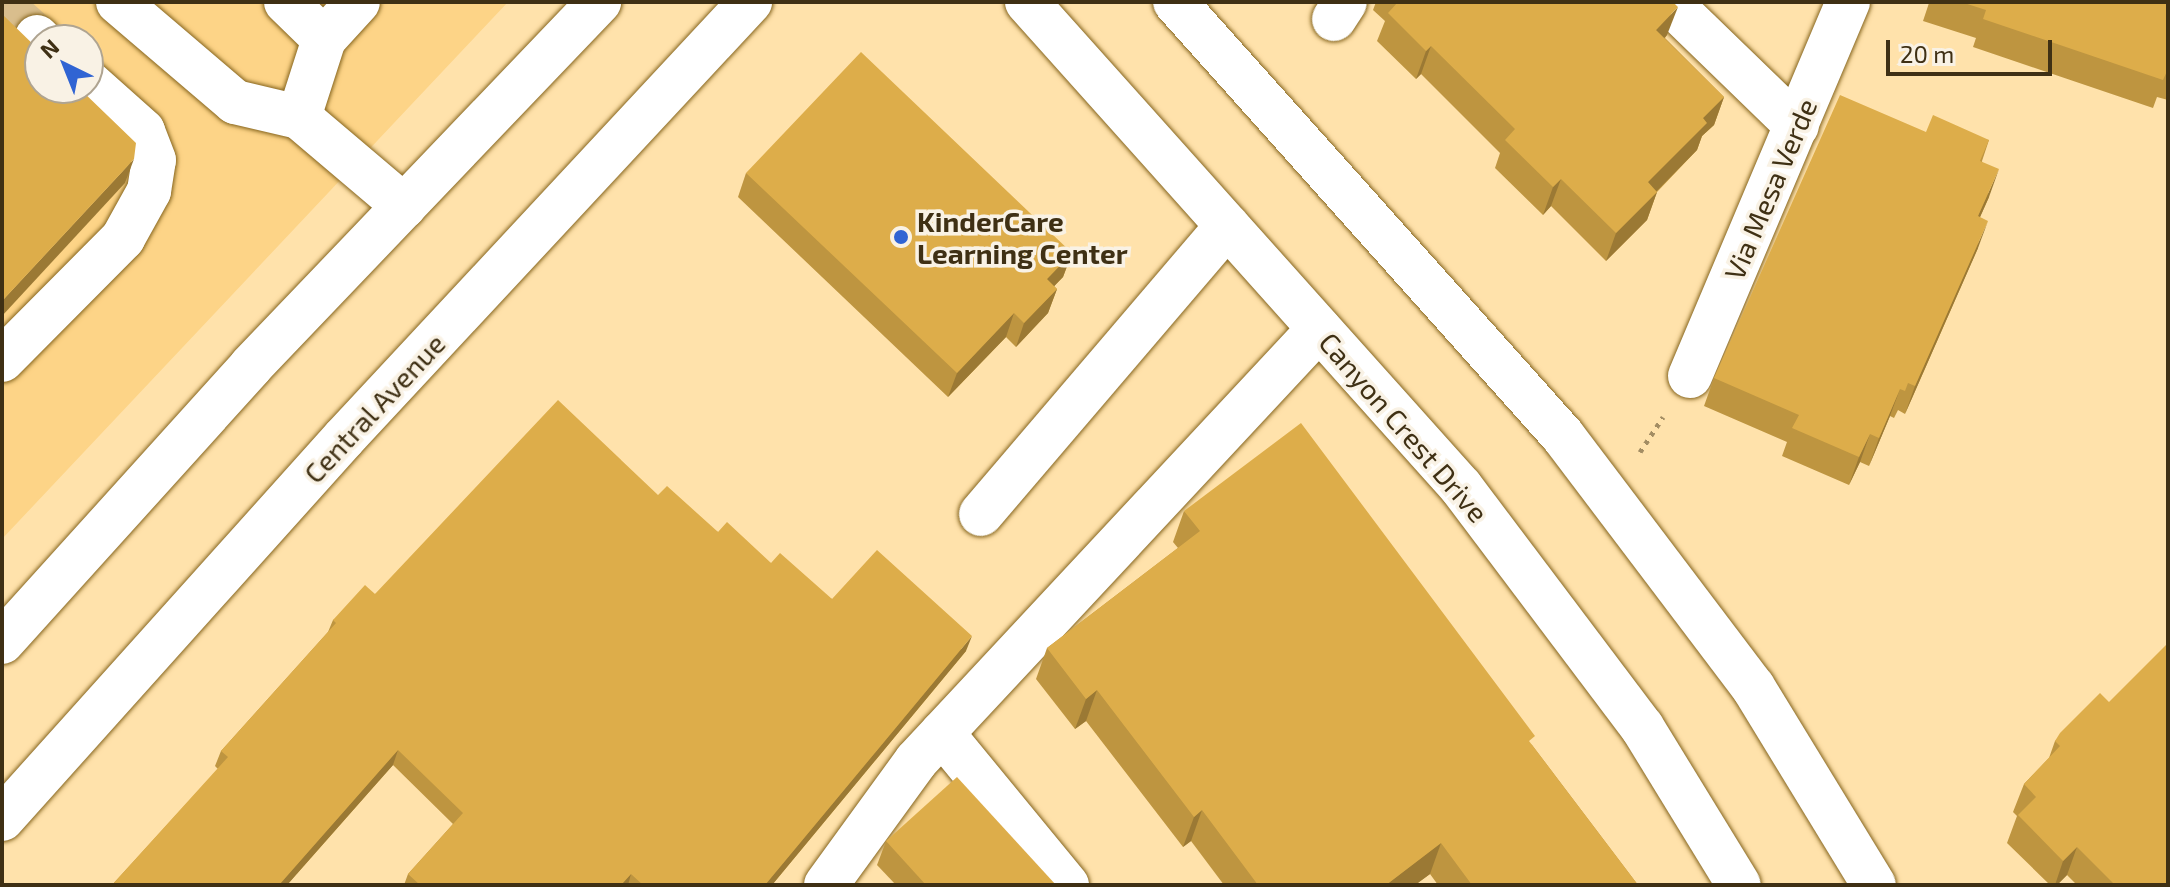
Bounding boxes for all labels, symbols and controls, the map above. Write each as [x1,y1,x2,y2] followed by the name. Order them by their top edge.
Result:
[24,24,104,104] north arrow
[1890,24,2056,74] scale bar
[34,33,64,63] text: N
[1900,39,1954,68] text: 20 m
[1717,93,1823,285] street label: Via Mesa Verde
[917,204,1128,270] place label: KinderCare Learning Center
[892,228,910,246] marker: KinderCare Learning Center
[1313,325,1495,529] street label: Canyon Crest Drive
[296,326,452,490] street label: Central Avenue

